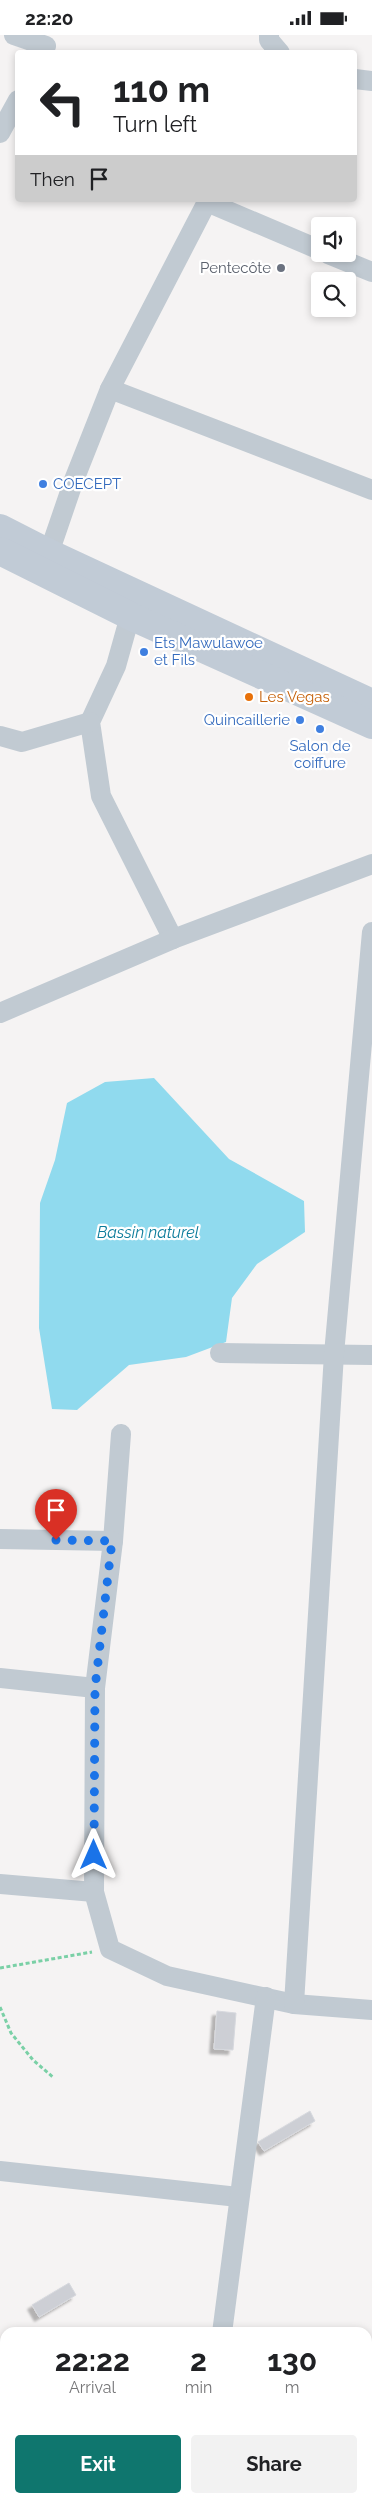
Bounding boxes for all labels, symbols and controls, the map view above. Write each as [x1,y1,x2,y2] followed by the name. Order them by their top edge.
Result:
[25,7,74,29] text: 22:20
[113,69,210,110] text: 110 m
[30,70,95,135] icon: left
[113,111,197,137] text: Turn left
[85,165,113,193] icon: arrive
[30,168,75,190] text: Then
[311,217,356,317] map controls
[311,217,356,262] button: sound
[200,259,271,277] place label: Pentecôte
[275,262,287,274] marker: Pentecôte
[311,272,356,317] button: search
[53,475,121,493] place label: COECEPT
[37,478,49,490] marker: COECEPT
[154,634,263,669] place label: Ets Mawulawoe et Fils
[138,646,150,658] marker: Ets Mawulawoe et Fils
[259,688,330,706] place label: Les Vegas
[243,691,255,703] marker: Les Vegas
[204,711,290,729] place label: Quincaillerie
[294,714,306,726] marker: Quincaillerie
[314,723,326,735] marker: Salon de coiffure
[290,737,351,772] place label: Salon de coiffure
[97,1223,199,1242] water label: Bassin naturel
[35,1489,77,1540] pin
[42,1496,70,1524] icon: arrive
[67,1828,119,1880] position arrow
[55,2343,130,2378] text: 22:22
[190,2343,207,2378] text: 2
[267,2343,317,2378] text: 130
[69,2378,116,2397] text: Arrival
[185,2378,212,2397] text: min
[285,2378,300,2397] text: m
[15,2435,181,2493] button: Exit
[191,2435,357,2493] button: Share

